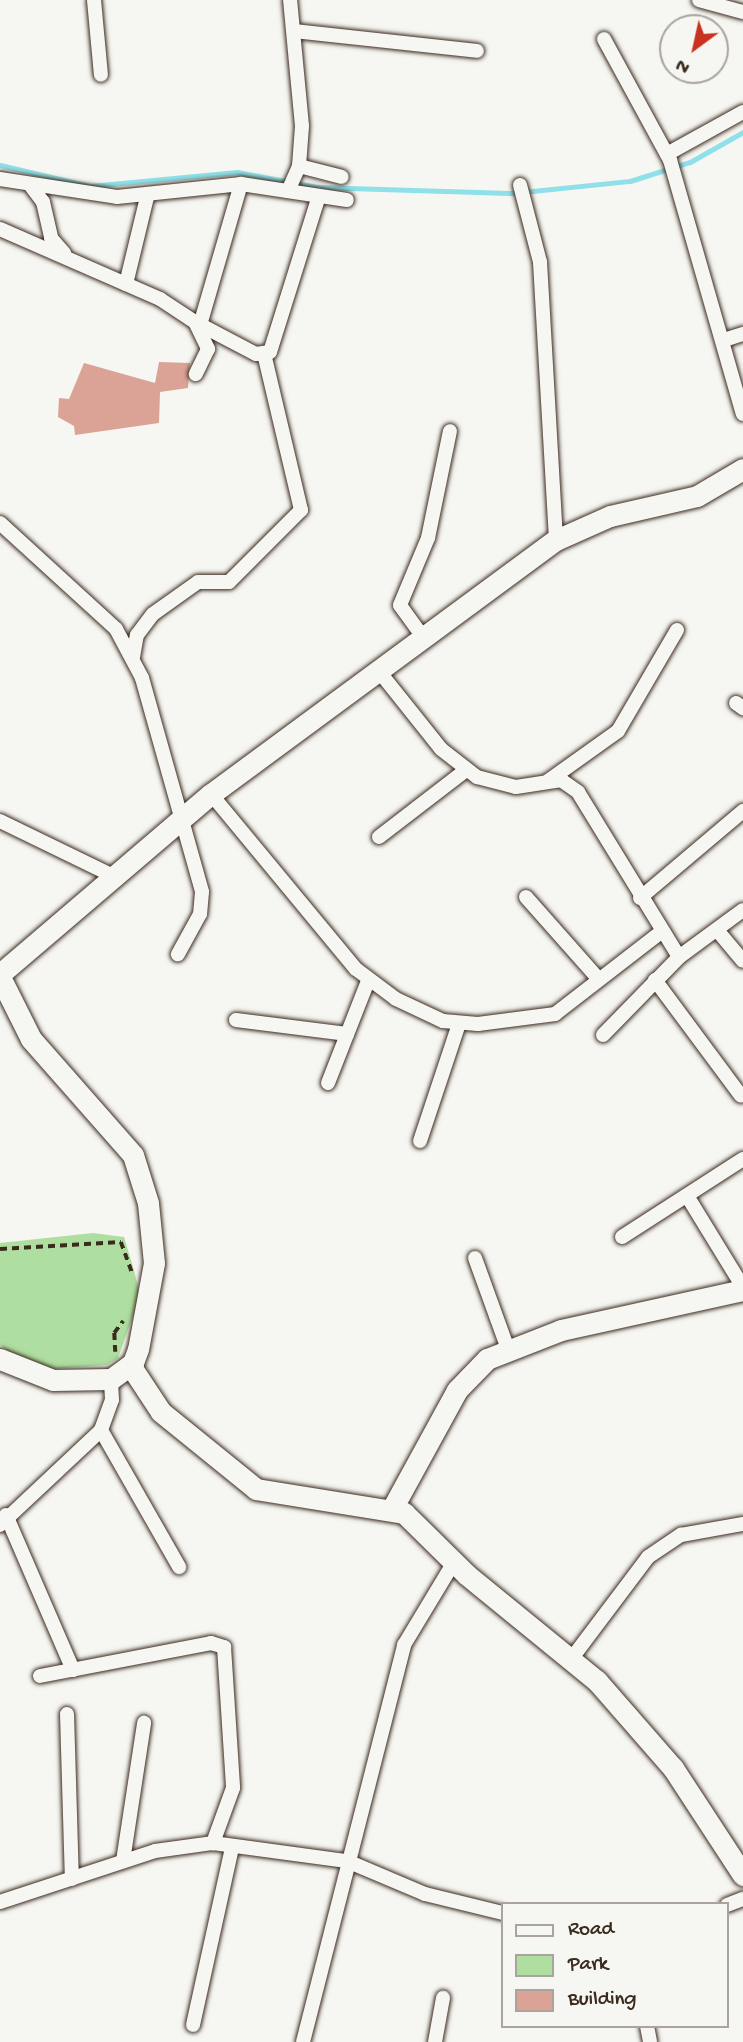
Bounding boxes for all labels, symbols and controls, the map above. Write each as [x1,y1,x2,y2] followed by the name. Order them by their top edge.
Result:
[659,14,729,84] north arrow
[672,52,695,78] text: N
[502,1902,729,2028] legend
[568,1918,614,1943] text: Road
[568,1953,608,1978] text: Park
[568,1988,637,2013] text: Building

